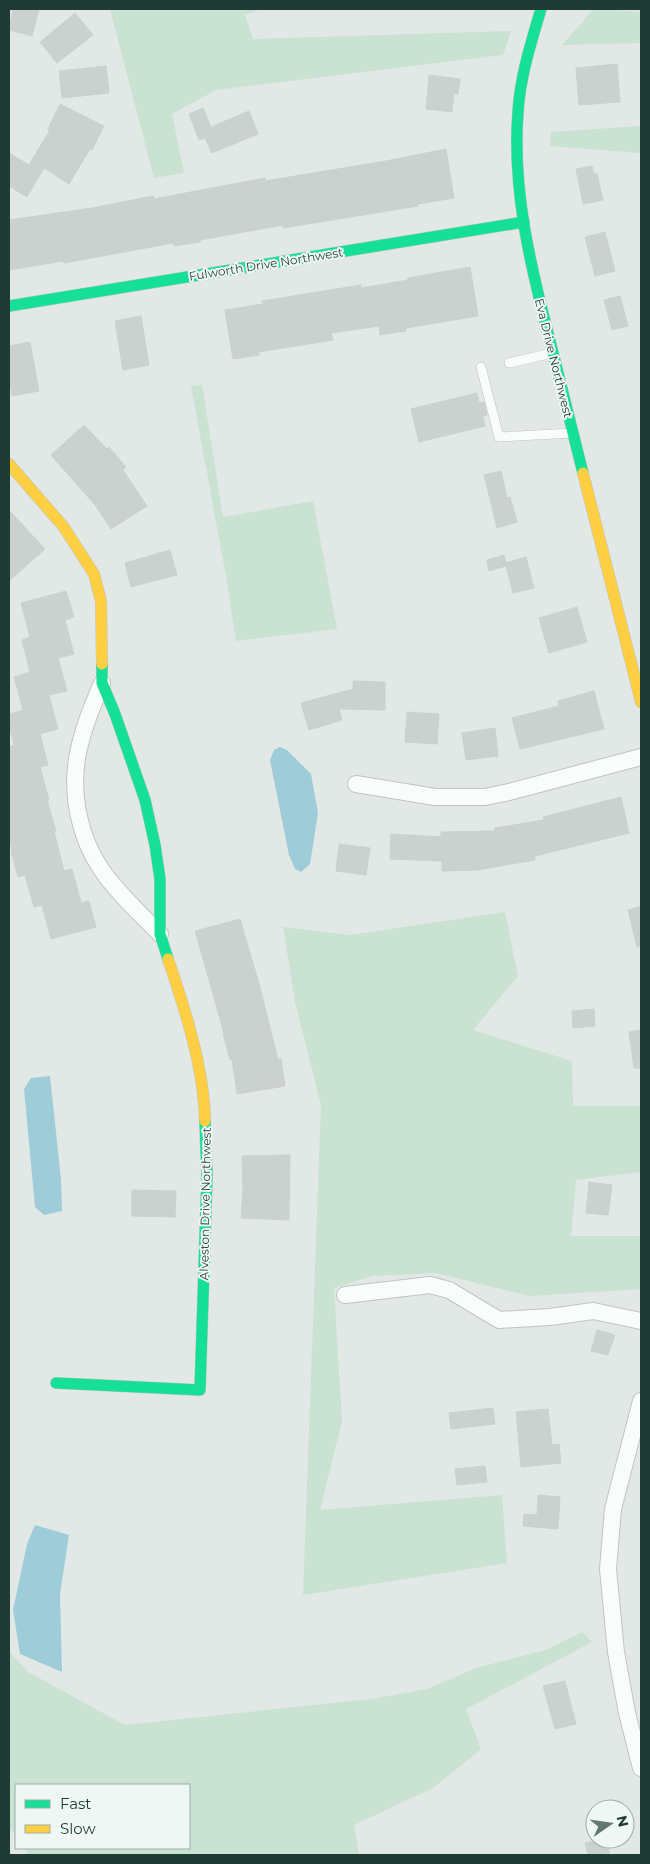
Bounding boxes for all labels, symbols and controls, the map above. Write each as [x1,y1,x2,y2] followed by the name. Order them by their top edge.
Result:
[188,244,344,284] street label: Fulworth Drive Northwest
[532,297,576,419] street label: Eva Drive Northwest
[196,1127,214,1280] street label: Alveston Drive Northwest
[15,1784,190,1849] legend
[60,1794,91,1813] text: Fast
[585,1799,635,1849] north arrow
[613,1814,633,1829] text: N
[60,1819,96,1838] text: Slow

